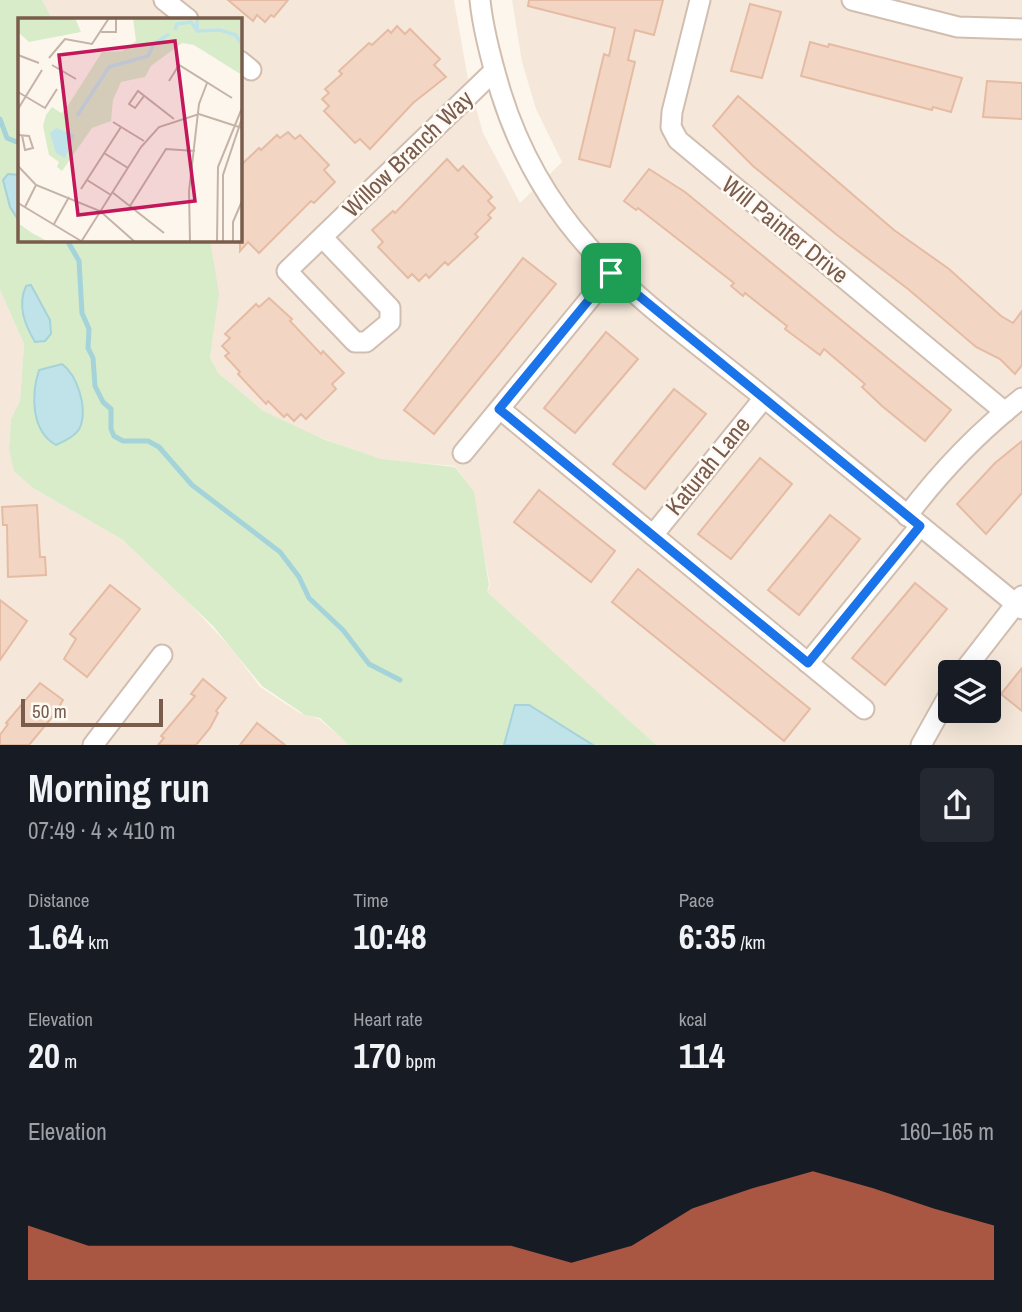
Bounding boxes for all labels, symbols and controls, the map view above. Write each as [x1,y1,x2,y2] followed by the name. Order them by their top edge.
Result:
[18,18,242,242] inset map
[335,83,480,224] street label: Willow Branch Way
[716,168,856,290] street label: Will Painter Drive
[581,243,641,303] pin
[592,254,630,292] icon: arrive
[658,409,757,521] street label: Katurah Lane
[938,660,1001,723] map controls
[938,660,1001,723] button: layers
[21,696,163,728] scale bar
[32,698,67,724] text: 50 m
[28,763,210,814] text: Morning run
[920,768,994,842] button: share
[28,815,175,846] text: 07:49 · 4 × 410 m
[28,887,89,913] text: Distance
[353,887,388,913] text: Time
[679,887,714,913] text: Pace
[28,913,84,960] text: 1.64
[353,913,427,960] text: 10:48
[679,913,736,960] text: 6:35
[84,929,109,955] text: km
[736,929,766,955] text: /km
[28,1006,93,1032] text: Elevation
[353,1006,423,1032] text: Heart rate
[679,1006,706,1032] text: kcal
[28,1032,60,1079] text: 20
[353,1032,401,1079] text: 170
[679,1032,725,1079] text: 114
[60,1048,77,1074] text: m
[401,1048,436,1074] text: bpm
[28,1116,107,1147] text: Elevation
[900,1116,994,1147] text: 160–165 m

